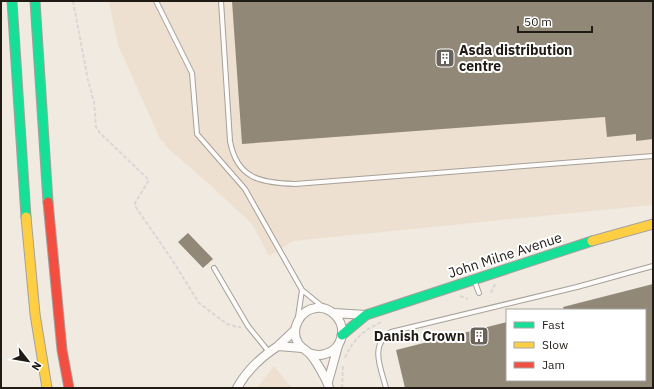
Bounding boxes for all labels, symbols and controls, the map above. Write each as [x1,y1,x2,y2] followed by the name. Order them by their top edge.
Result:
[518,8,592,34] scale bar
[524,14,552,29] text: 50 m
[459,41,572,75] place label: Asda distribution centre
[434,47,456,69] building icon: Asda distribution centre
[446,228,564,282] street label: John Milne Avenue
[506,309,646,381] legend
[542,317,565,332] text: Fast
[468,325,490,347] building icon: Danish Crown
[374,327,465,345] place label: Danish Crown
[542,337,568,352] text: Slow
[8,341,48,381] north arrow
[542,357,565,372] text: Jam
[29,359,45,373] text: N

